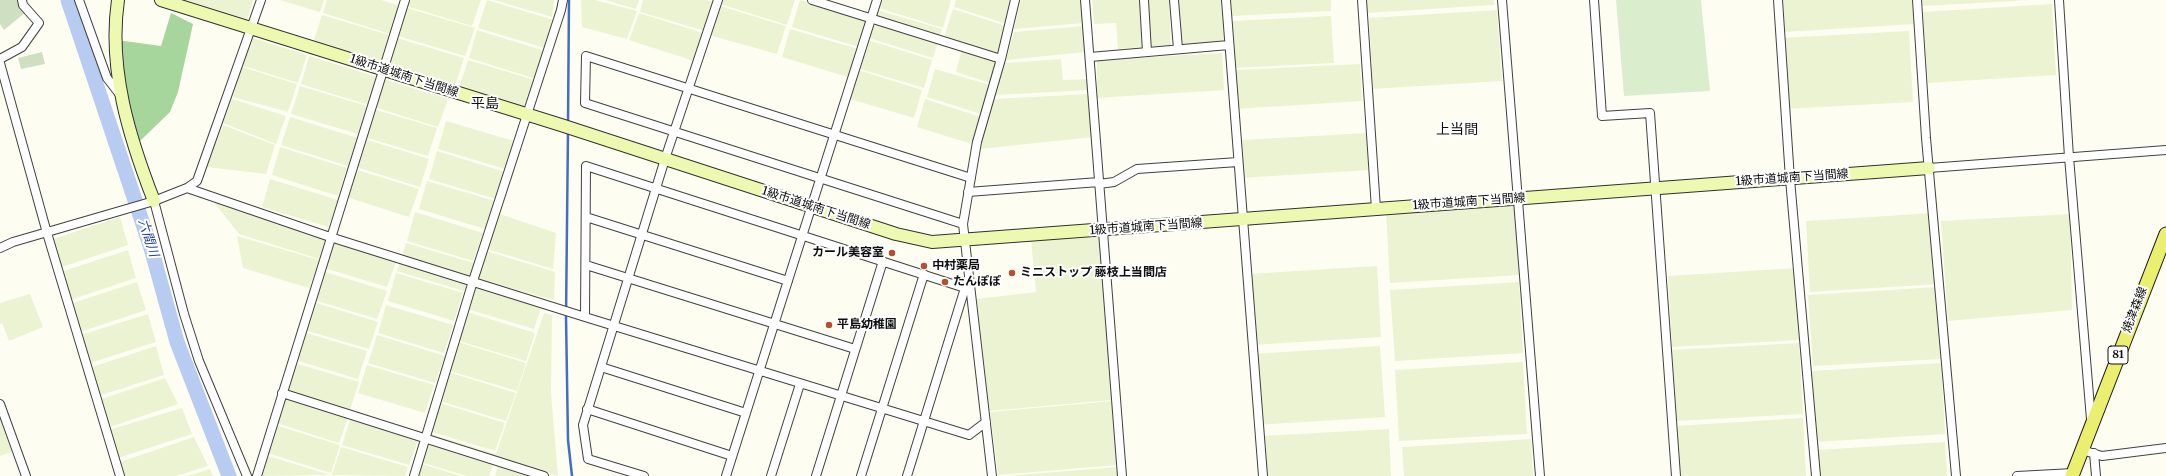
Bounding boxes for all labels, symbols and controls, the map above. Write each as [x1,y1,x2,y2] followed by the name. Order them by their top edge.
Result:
[348,52,460,100] street label: 1級市道城南下当間線
[471,96,499,112] district label: 平島
[1436,122,1478,138] district label: 上当間
[1735,167,1849,189] street label: 1級市道城南下当間線
[760,184,872,232] street label: 1級市道城南下当間線
[1412,191,1526,213] street label: 1級市道城南下当間線
[1089,216,1203,238] street label: 1級市道城南下当間線
[135,217,161,259] water label: 六間川
[812,246,884,260] place label: カール美容室
[887,248,897,258] marker: カール美容室
[932,259,980,273] place label: 中村薬局
[919,261,929,271] marker: 中村薬局
[1020,266,1167,280] place label: ミニストップ 藤枝上当間店
[1007,268,1017,278] marker: ミニストップ 藤枝上当間店
[953,275,1001,289] place label: たんぽぽ
[940,277,950,287] marker: たんぽぽ
[2120,285,2150,335] street label: 焼津森線
[837,318,897,332] place label: 平島幼稚園
[824,320,834,330] marker: 平島幼稚園
[2108,346,2128,364] road number: 81

